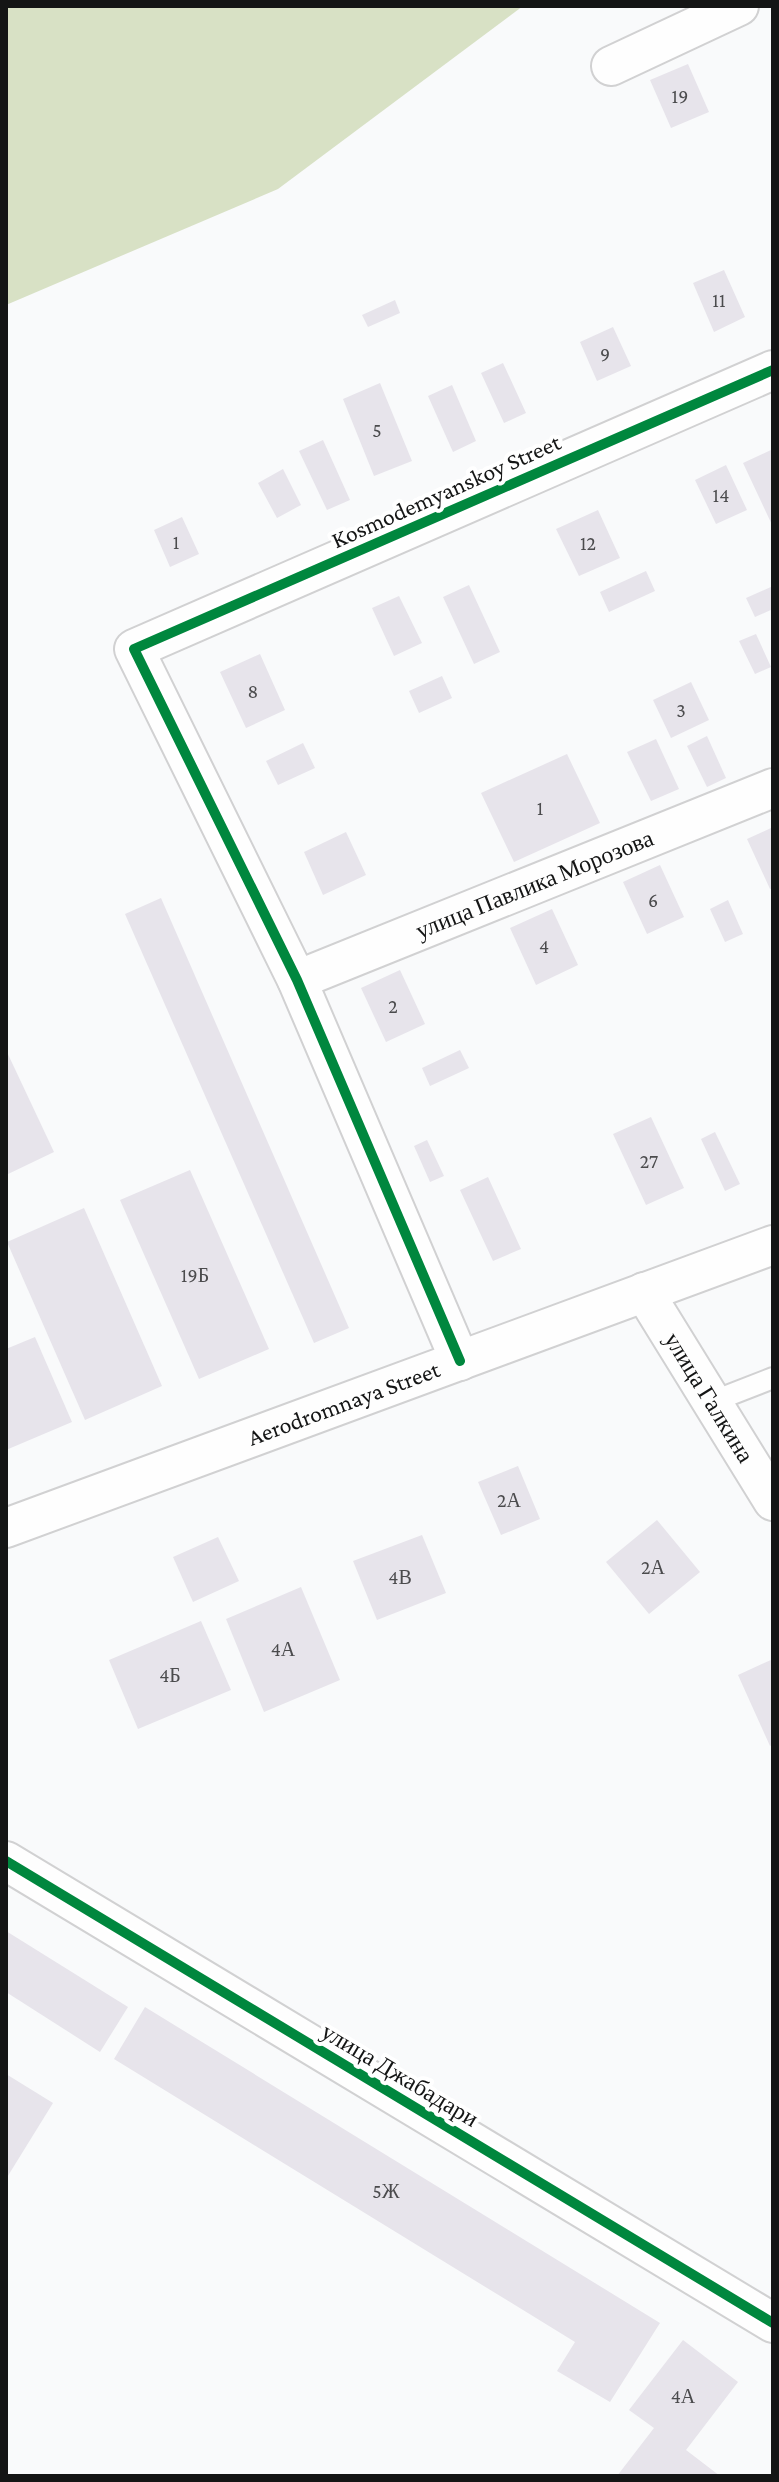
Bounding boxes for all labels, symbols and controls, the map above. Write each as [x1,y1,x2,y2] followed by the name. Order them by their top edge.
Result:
[672,85,688,107] house number: 19
[712,289,726,311] house number: 11
[600,343,610,365] house number: 9
[372,419,382,441] house number: 5
[327,427,565,553] street label: Kosmodemyanskoy Street
[713,484,729,506] house number: 14
[173,531,179,553] house number: 1
[580,532,596,554] house number: 12
[248,680,258,702] house number: 8
[676,699,686,721] house number: 3
[537,797,543,819] house number: 1
[411,824,657,944] street label: улица Павлика Морозова
[648,889,658,911] house number: 6
[539,935,549,957] house number: 4
[388,995,398,1017] house number: 2
[640,1150,658,1172] house number: 27
[181,1264,209,1286] house number: 19Б
[659,1327,760,1468] street label: улица Галкина
[244,1355,444,1451] street label: Aerodromnaya Street
[497,1489,522,1511] house number: 2А
[641,1556,666,1578] house number: 2А
[388,1566,412,1588] house number: 4В
[271,1638,296,1660] house number: 4А
[159,1664,181,1686] house number: 4Б
[317,2017,484,2132] street label: улица Джабадари
[372,2180,400,2202] house number: 5Ж
[671,2385,696,2407] house number: 4А

